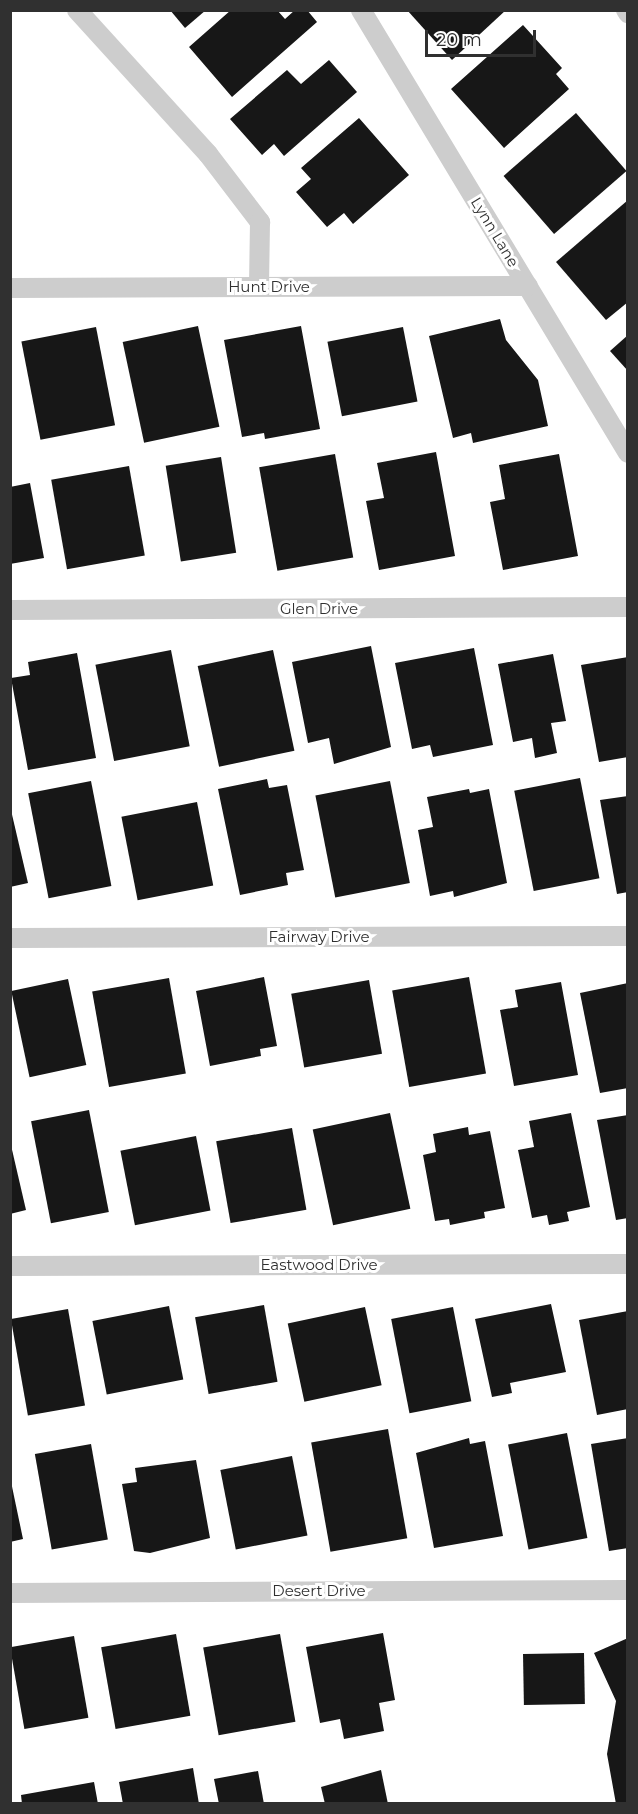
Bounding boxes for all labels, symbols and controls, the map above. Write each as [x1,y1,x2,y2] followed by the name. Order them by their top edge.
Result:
[428,18,539,56] scale bar
[436,29,482,51] text: 20 m
[467,194,523,270] street label: Lynn Lane
[228,278,310,296] street label: Hunt Drive
[280,600,358,618] street label: Glen Drive
[268,928,370,946] street label: Fairway Drive
[260,1256,378,1274] street label: Eastwood Drive
[272,1582,366,1600] street label: Desert Drive

